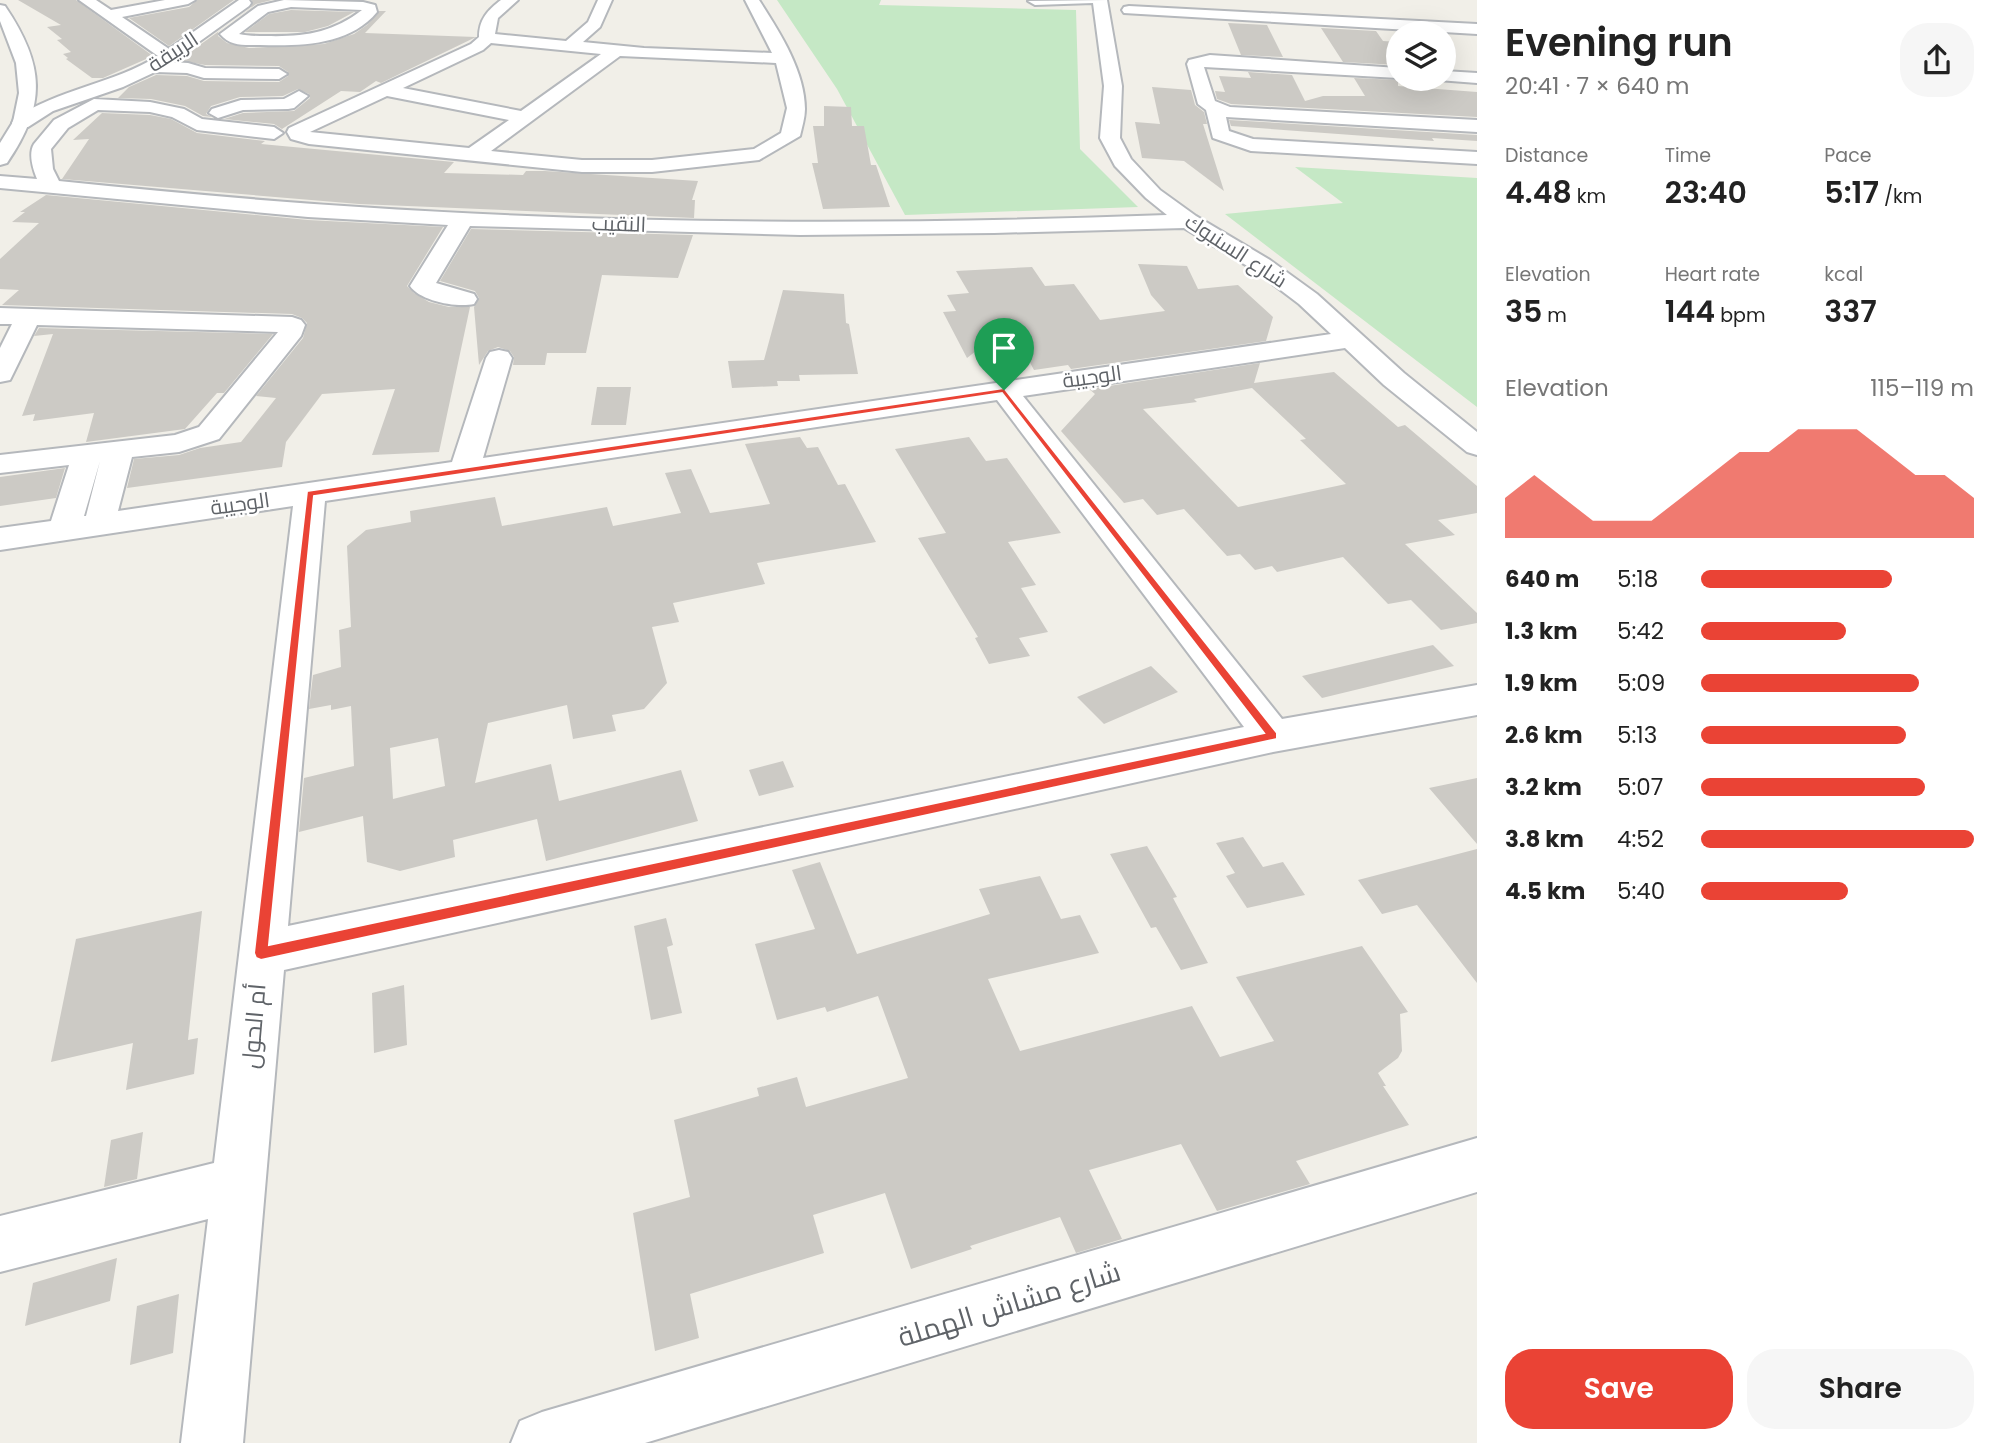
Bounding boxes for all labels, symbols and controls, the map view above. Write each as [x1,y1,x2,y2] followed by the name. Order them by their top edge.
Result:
[1505,16,1733,69] text: Evening run
[1386,21,1456,91] map controls
[1386,21,1456,91] button: layers
[1900,23,1974,97] button: share
[142,24,204,79] street label: الربيقة
[1505,70,1690,102] text: 20:41 · 7 × 640 m
[1505,142,1588,169] text: Distance
[1665,142,1711,169] text: Time
[1824,142,1872,169] text: Pace
[1505,171,1572,214] text: 4.48
[1665,171,1747,214] text: 23:40
[1824,171,1879,214] text: 5:17
[1572,183,1606,210] text: km
[1879,183,1922,210] text: /km
[1179,207,1293,295] street label: شارع السنبوك
[591,208,647,239] street label: النقيب
[1505,261,1591,288] text: Elevation
[1665,261,1760,288] text: Heart rate
[1824,261,1863,288] text: kcal
[1505,290,1542,333] text: 35
[1665,290,1715,333] text: 144
[1824,290,1877,333] text: 337
[1542,302,1567,329] text: m
[1715,302,1766,329] text: bpm
[974,318,1034,390] pin
[985,329,1023,367] icon: arrive
[1060,358,1124,395] street label: الوجيبة
[1505,372,1609,404] text: Elevation
[1870,372,1974,404] text: 115–119 m
[208,485,272,522] street label: الوجيبة
[1505,563,1579,595] text: 640 m
[1617,563,1658,595] text: 5:18
[1505,615,1578,647] text: 1.3 km
[1617,615,1664,647] text: 5:42
[1505,667,1578,699] text: 1.9 km
[1617,667,1665,699] text: 5:09
[1505,719,1583,751] text: 2.6 km
[1617,719,1657,751] text: 5:13
[1505,771,1582,803] text: 3.2 km
[1617,771,1663,803] text: 5:07
[1505,823,1584,855] text: 3.8 km
[1617,823,1664,855] text: 4:52
[1505,875,1585,907] text: 4.5 km
[1617,875,1665,907] text: 5:40
[233,982,274,1070] street label: أم الحول
[893,1252,1125,1357] street label: شارع مشاش الهملة
[1505,1349,1733,1429] button: Save
[1747,1349,1974,1429] button: Share

